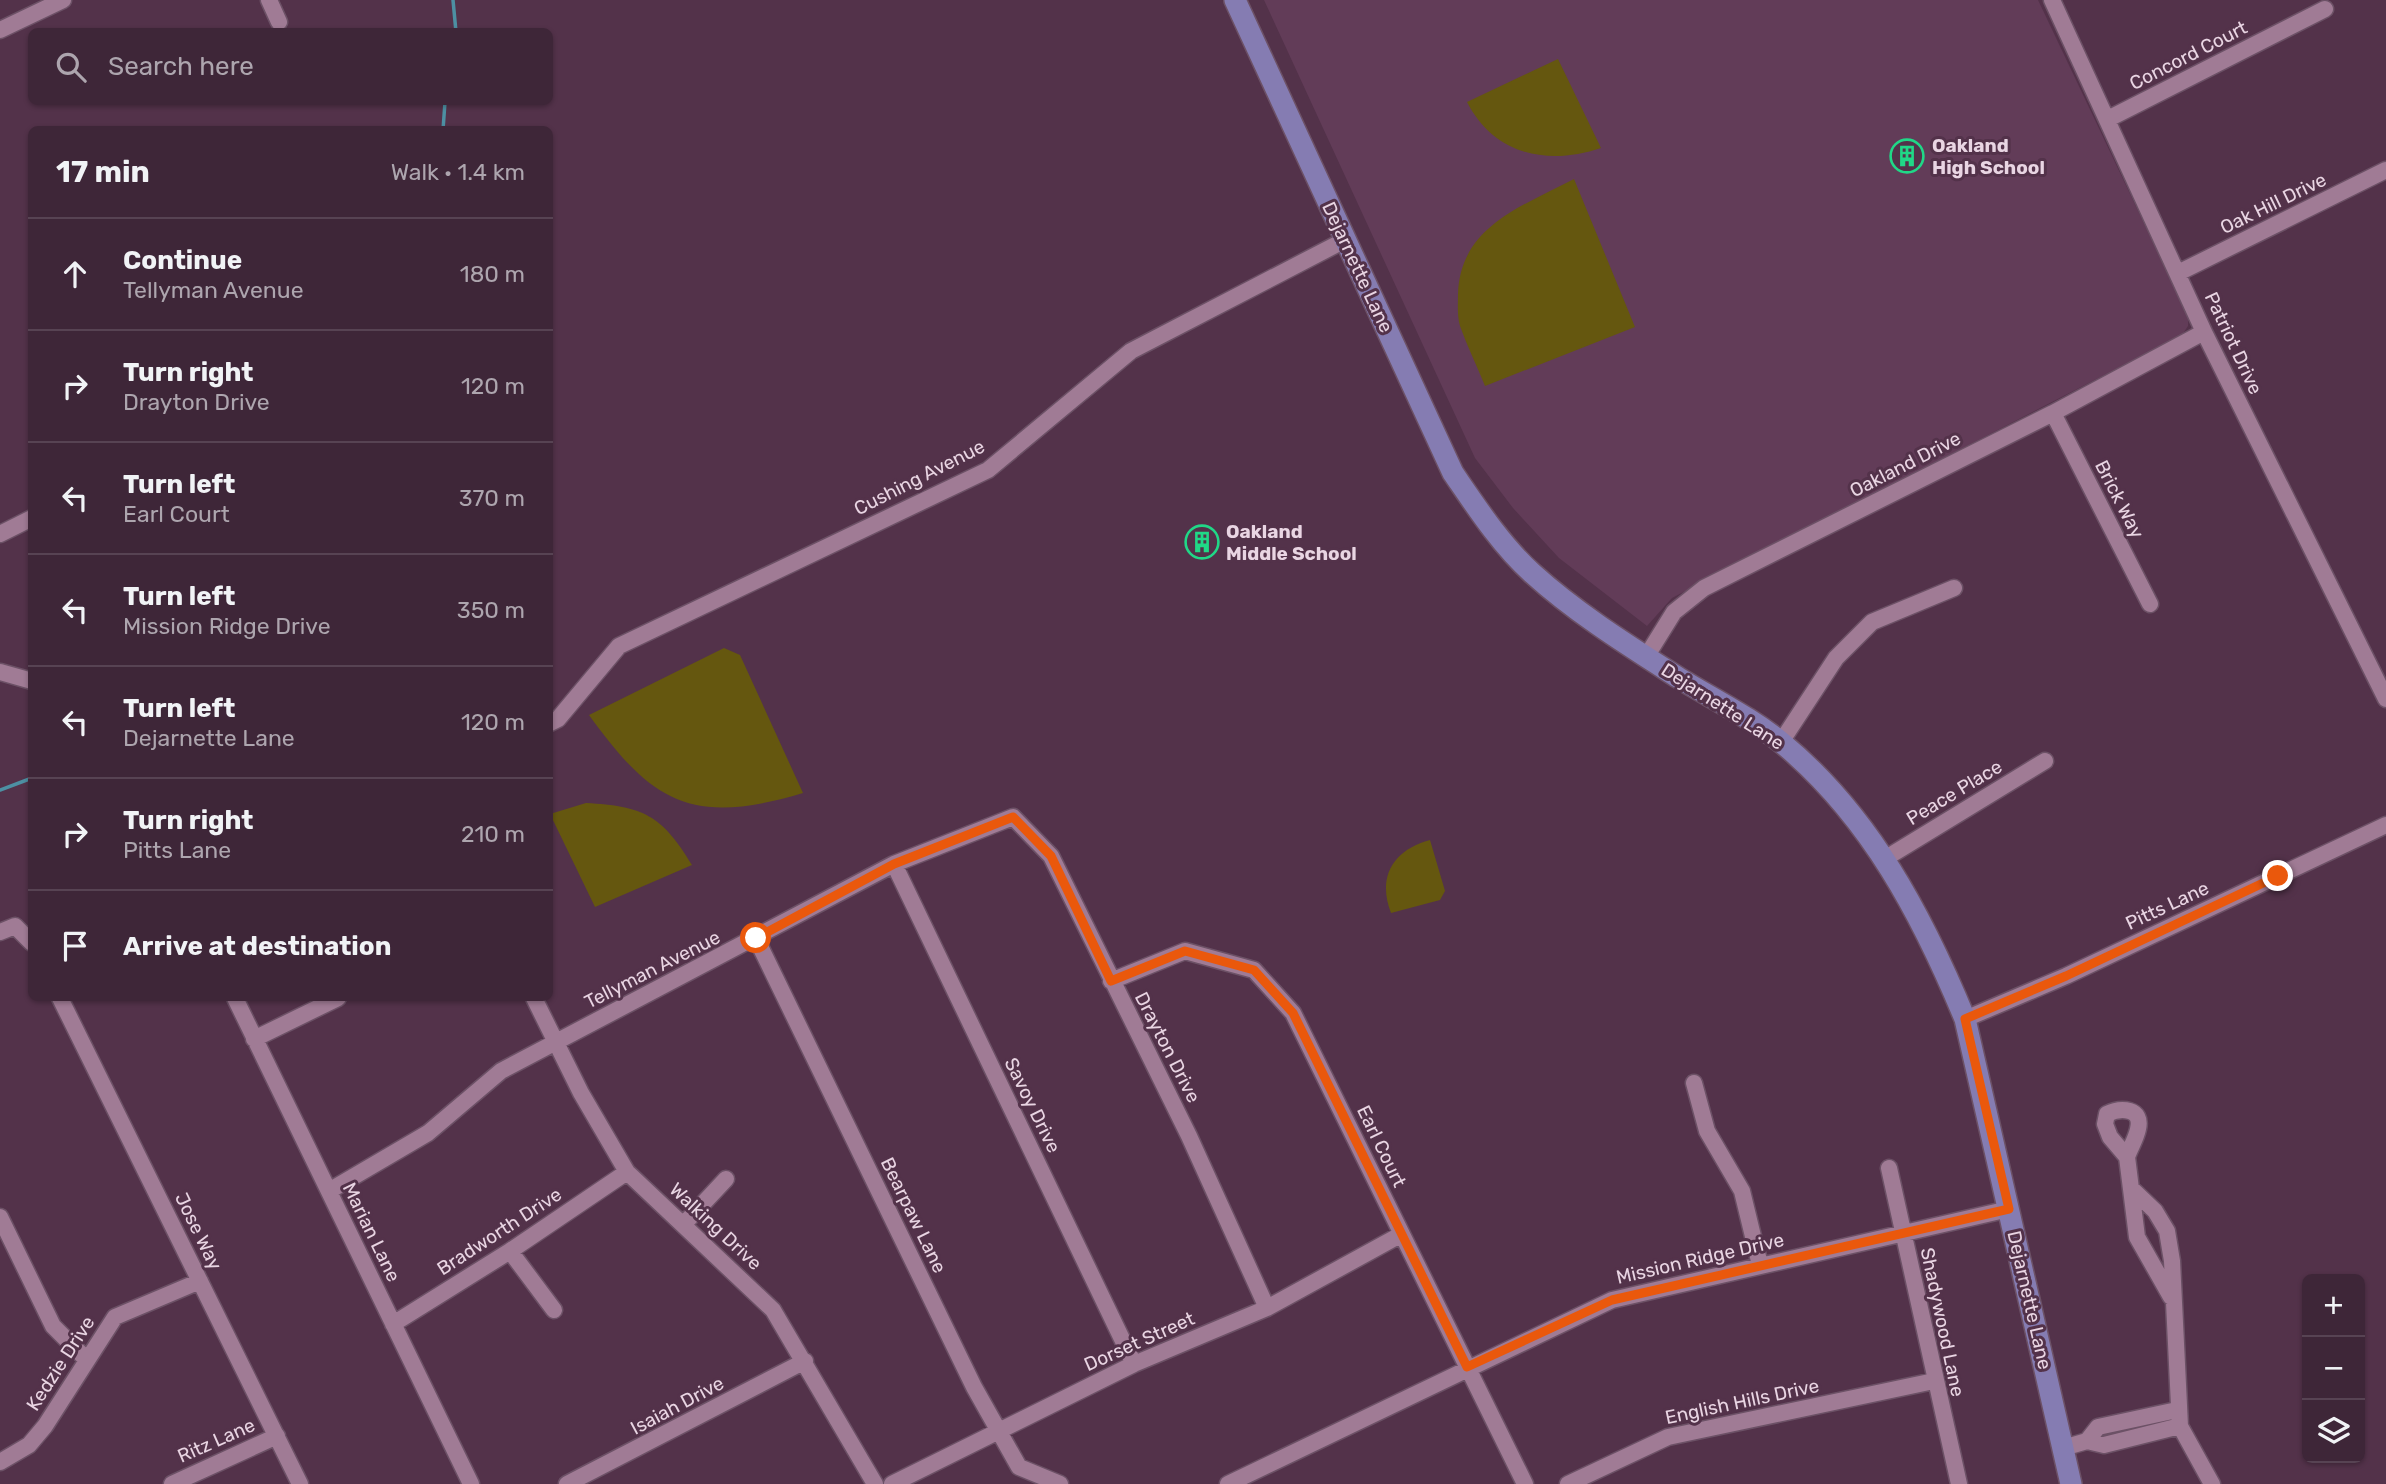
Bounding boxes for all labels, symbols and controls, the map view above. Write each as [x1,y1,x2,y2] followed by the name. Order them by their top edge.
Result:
[2125,16,2251,95] street label: Concord Court
[28,28,553,105] search box
[52,48,90,86] icon: search
[108,51,254,82] text: Search here
[1932,134,2045,179] place label: Oakland High School
[1888,137,1926,175] building icon: Oakland High School
[56,154,150,190] text: 17 min
[391,158,525,186] text: Walk · 1.4 km
[2216,168,2330,239] street label: Oak Hill Drive
[1317,198,1398,336] street label: Dejarnette Lane
[123,245,242,276] text: Continue
[56,255,94,293] icon: ahead
[460,260,525,288] text: 180 m
[123,276,304,304] text: Tellyman Avenue
[2200,288,2267,398] street label: Patriot Drive
[123,357,253,388] text: Turn right
[56,367,94,405] icon: right
[461,372,525,400] text: 120 m
[123,388,270,416] text: Drayton Drive
[1846,427,1965,502] street label: Oakland Drive
[850,435,988,520] street label: Cushing Avenue
[2090,456,2149,542] street label: Brick Way
[123,469,235,500] text: Turn left
[56,479,94,517] icon: left
[459,484,525,512] text: 370 m
[123,500,230,528] text: Earl Court
[1226,520,1357,565] place label: Oakland Middle School
[1183,523,1221,561] building icon: Oakland Middle School
[123,581,235,612] text: Turn left
[56,591,94,629] icon: left
[457,596,525,624] text: 350 m
[123,612,331,640] text: Mission Ridge Drive
[1657,658,1788,755] street label: Dejarnette Lane
[123,693,235,724] text: Turn left
[56,703,94,741] icon: left
[461,708,525,736] text: 120 m
[123,724,295,752] text: Dejarnette Lane
[1902,755,2006,830] street label: Peace Place
[123,805,253,836] text: Turn right
[56,815,94,853] icon: right
[461,820,525,848] text: 210 m
[123,836,231,864] text: Pitts Lane
[2262,860,2293,891] route end
[2122,876,2213,935] street label: Pitts Lane
[740,922,771,953] route start
[581,925,724,1014] street label: Tellyman Avenue
[56,927,94,965] icon: arrive
[123,931,391,962] text: Arrive at destination
[1130,988,1205,1106] street label: Drayton Drive
[1000,1054,1066,1157] street label: Savoy Drive
[1352,1102,1411,1191] street label: Earl Court
[876,1154,951,1277] street label: Bearpaw Lane
[665,1178,766,1275] street label: Walking Drive
[338,1179,405,1286] street label: Marian Lane
[433,1183,566,1280] street label: Bradworth Drive
[170,1189,227,1274] street label: Jose Way
[1614,1228,1786,1289] street label: Mission Ridge Drive
[2002,1228,2057,1372] street label: Dejarnette Lane
[1915,1245,1970,1399] street label: Shadywood Lane
[2302,1274,2365,1463] map controls
[2302,1274,2365,1337] button: +
[1080,1307,1199,1376] street label: Dorset Street
[21,1312,100,1415] street label: Kedzie Drive
[2302,1337,2365,1400] button: −
[627,1371,728,1440] street label: Isaiah Drive
[1663,1374,1821,1429] street label: English Hills Drive
[2302,1400,2365,1463] button: layers
[174,1413,258,1468] street label: Ritz Lane

